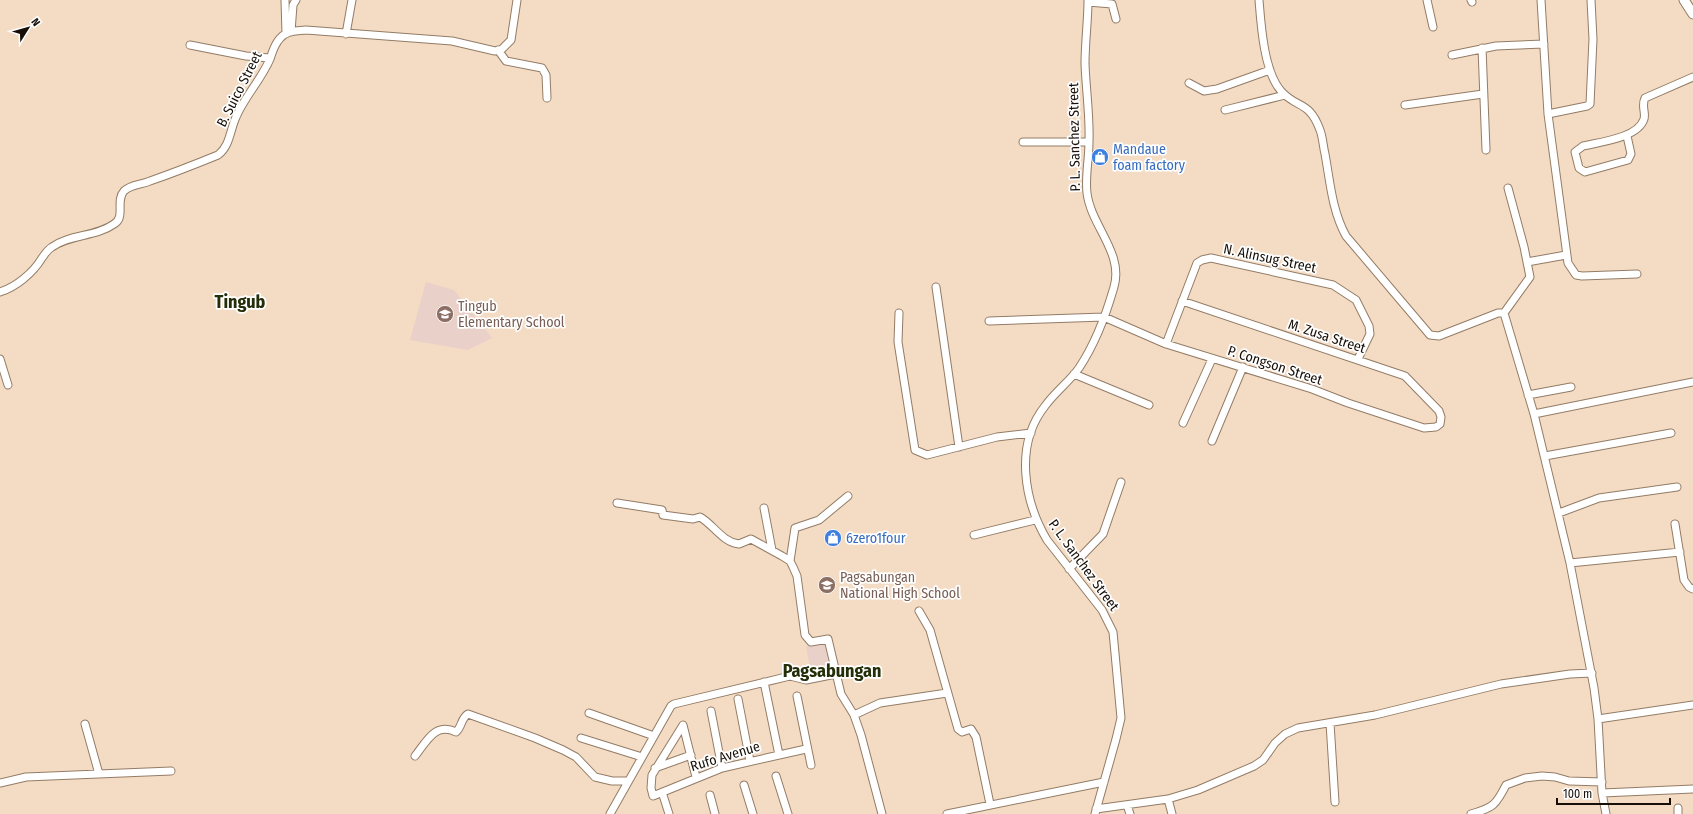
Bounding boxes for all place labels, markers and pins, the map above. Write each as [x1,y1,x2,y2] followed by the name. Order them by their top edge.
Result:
[1113,141,1186,174] place label: Mandaue foam factory
[1090,147,1110,167] shop icon: Mandaue foam factory
[458,298,565,331] place label: Tingub Elementary School
[435,304,455,324] school or university icon: Tingub Elementary School
[823,528,843,548] shop icon: 6zero1four
[846,530,906,547] place label: 6zero1four
[840,569,960,602] place label: Pagsabungan National High School
[817,575,837,595] school or university icon: Pagsabungan National High School

